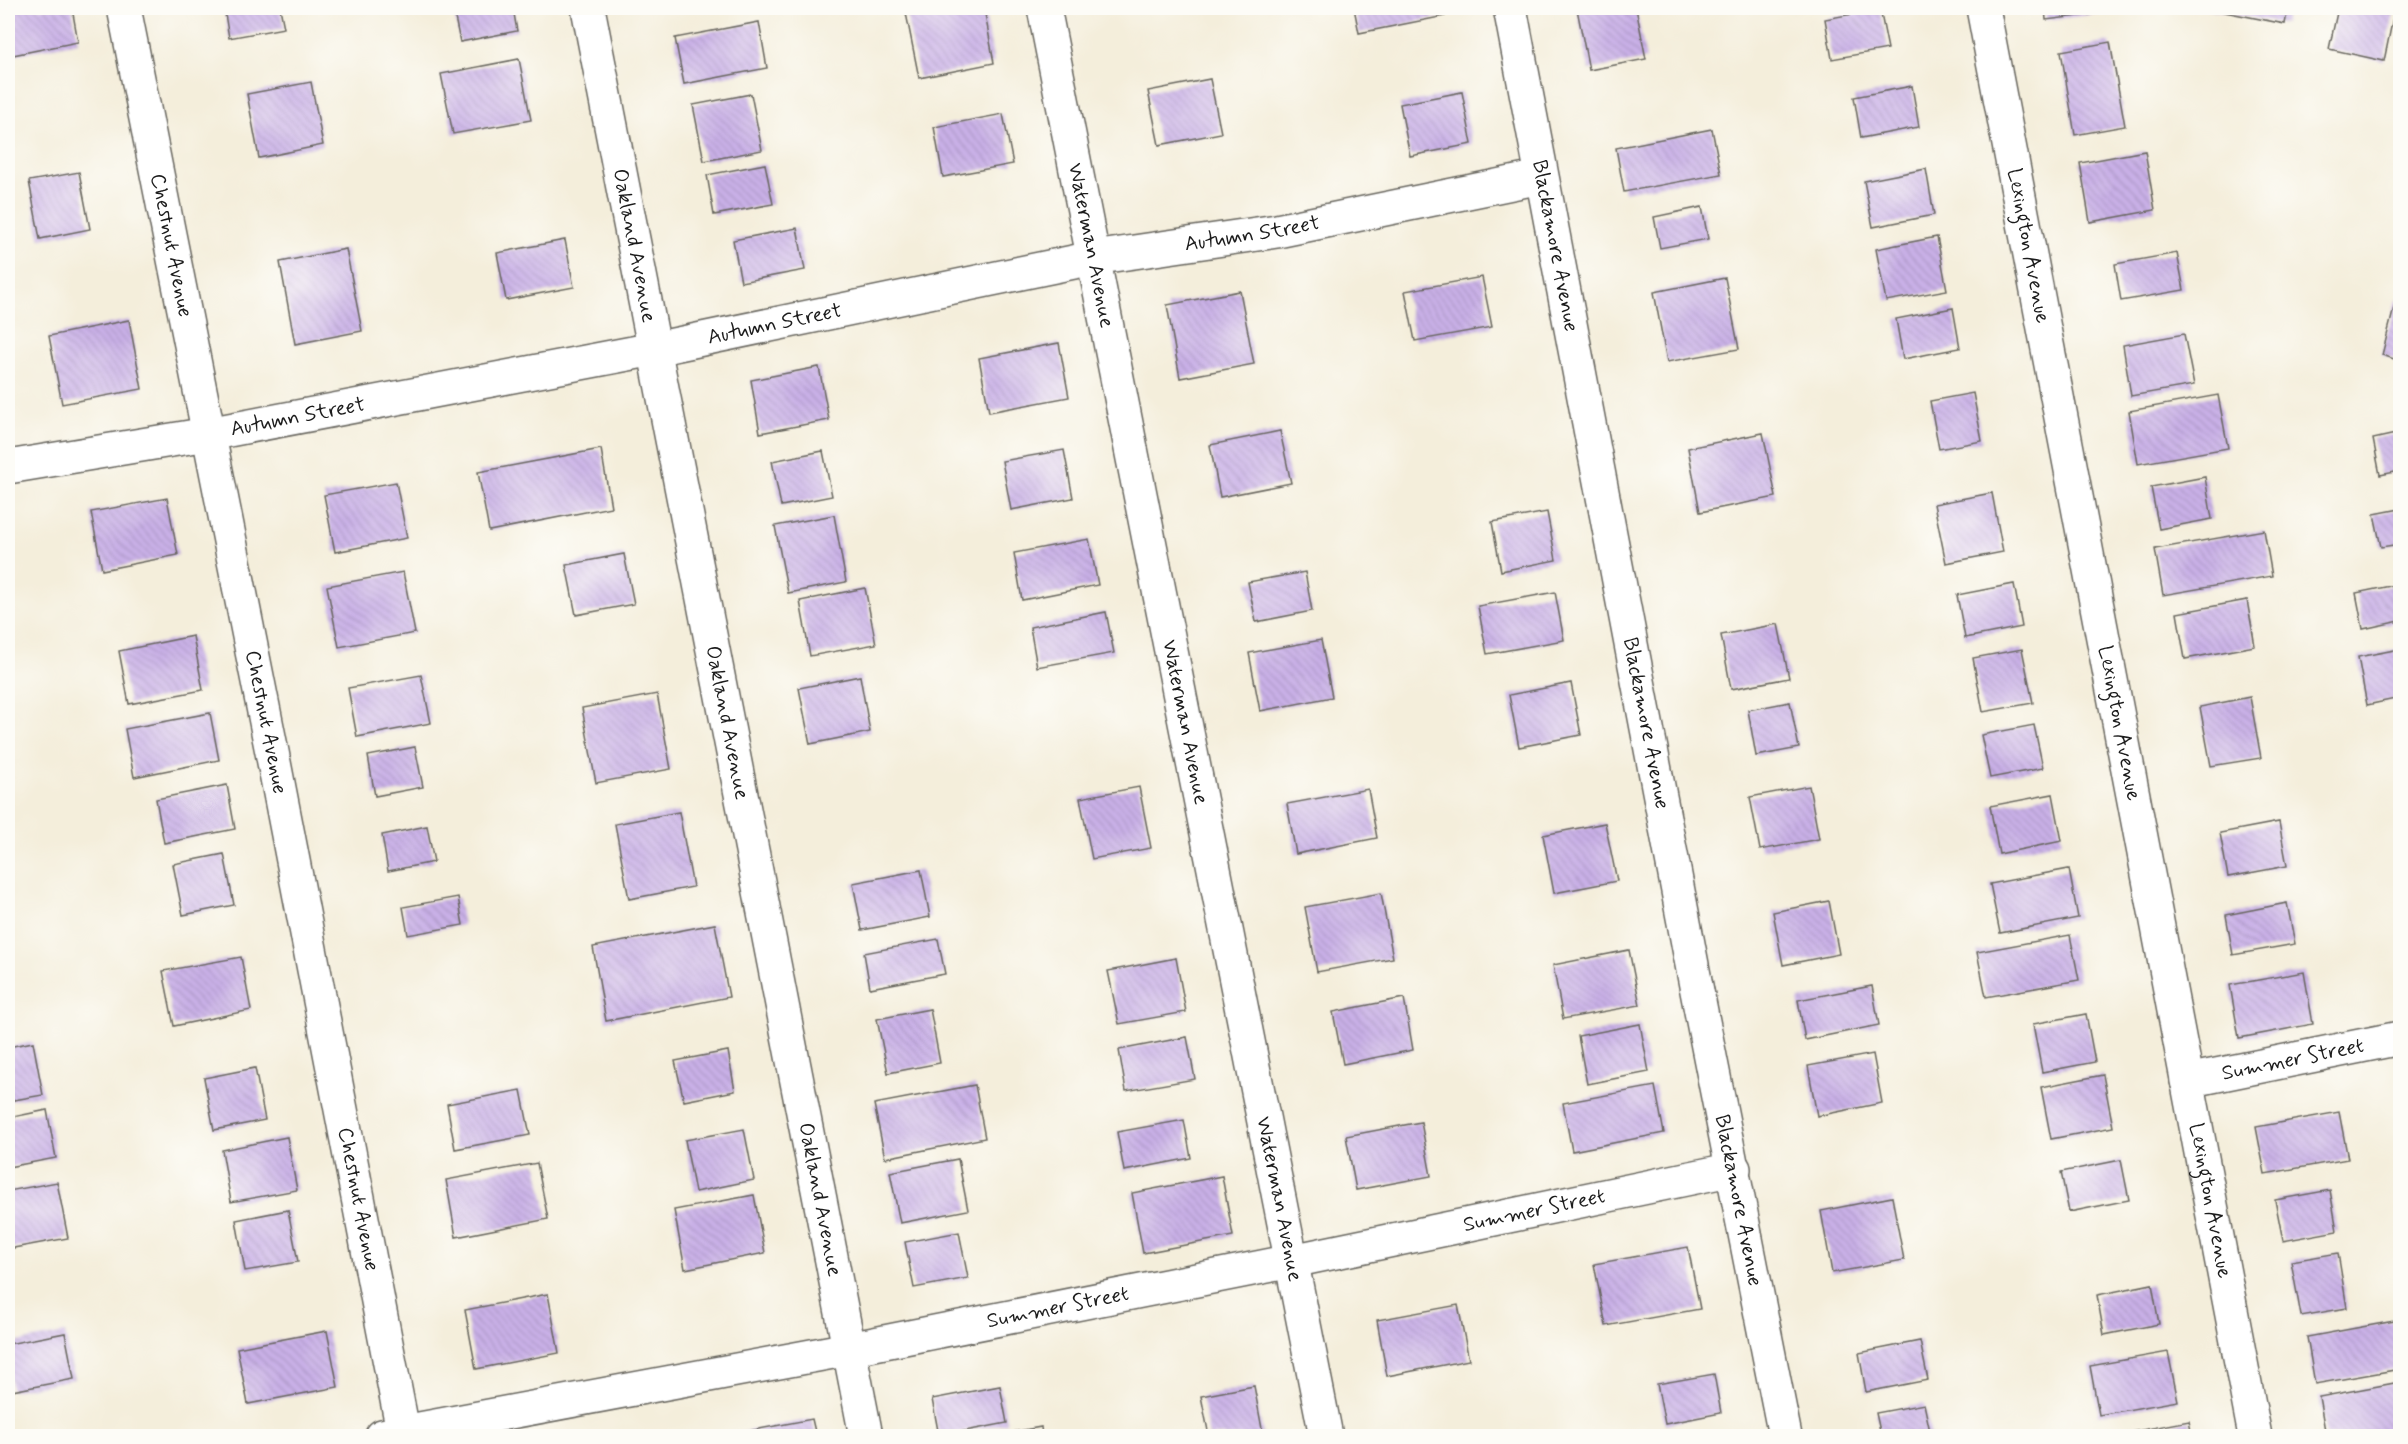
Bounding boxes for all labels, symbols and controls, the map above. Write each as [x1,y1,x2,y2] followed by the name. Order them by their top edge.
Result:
[1525,157,1585,334] street label: Blackamore Avenue
[1061,161,1121,330] street label: Waterman Avenue
[606,166,663,325] street label: Oakland Avenue
[2000,166,2057,326] street label: Lexington Avenue
[143,171,199,320] street label: Chestnut Avenue
[1183,209,1322,258] street label: Autumn Street
[705,296,845,352] street label: Autumn Street
[228,390,368,443] street label: Autumn Street
[1616,635,1676,811] street label: Blackamore Avenue
[1155,637,1215,807] street label: Waterman Avenue
[698,643,756,802] street label: Oakland Avenue
[2091,643,2148,803] street label: Lexington Avenue
[238,648,294,796] street label: Chestnut Avenue
[2219,1032,2367,1088] street label: Summer Street
[1708,1112,1769,1289] street label: Blackamore Avenue
[1249,1114,1309,1284] street label: Waterman Avenue
[791,1120,849,1279] street label: Oakland Avenue
[2182,1121,2239,1280] street label: Lexington Avenue
[331,1125,386,1273] street label: Chestnut Avenue
[1461,1182,1608,1239] street label: Summer Street
[984,1280,1132,1335] street label: Summer Street

